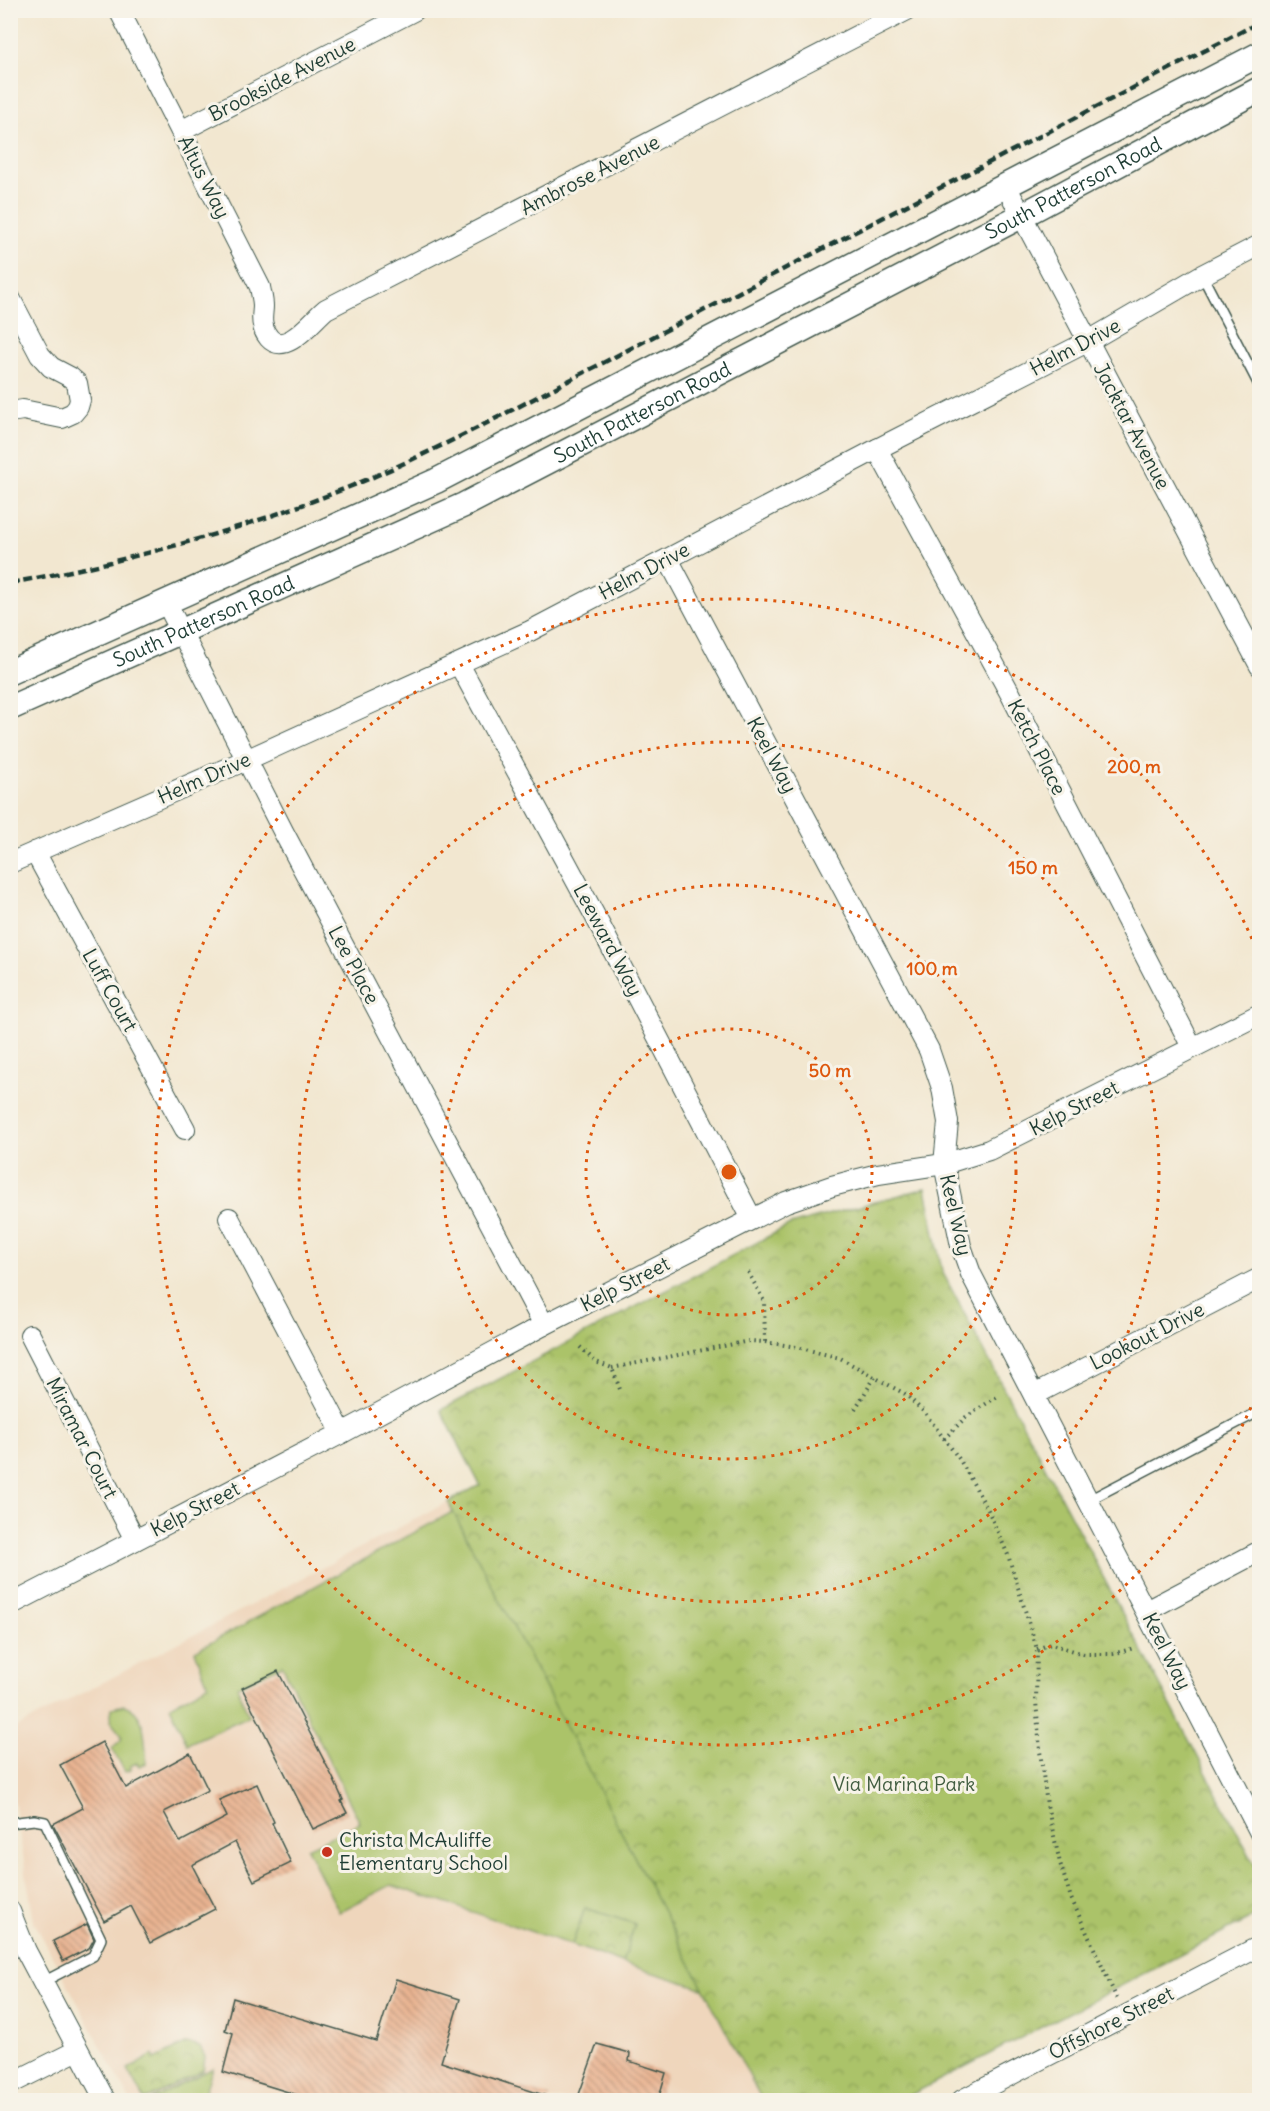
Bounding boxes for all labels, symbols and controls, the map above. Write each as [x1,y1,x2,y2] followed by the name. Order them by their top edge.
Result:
[204,31,359,126] street label: Brookside Avenue
[516,129,663,220] street label: Ambrose Avenue
[173,131,236,222] street label: Altus Way
[981,131,1166,245] street label: South Patterson Road
[1025,312,1124,381] street label: Helm Drive
[549,356,735,468] street label: South Patterson Road
[1089,358,1176,493] street label: Jacktar Avenue
[594,536,693,605] street label: Helm Drive
[109,570,298,672] street label: South Patterson Road
[1003,695,1072,799] street label: Ketch Place
[742,712,803,797] street label: Keel Way
[153,746,254,809] street label: Helm Drive
[1107,755,1161,778] text: 200 m
[1008,856,1058,879] text: 150 m
[568,879,648,1000] street label: Leeward Way
[323,921,385,1008] street label: Lee Place
[77,944,144,1036] street label: Luff Court
[907,957,958,980] text: 100 m
[809,1059,851,1082] text: 50 m
[1025,1074,1123,1141] street label: Kelp Street
[719,1162,739,1182] centre of rings
[935,1172,978,1258] street label: Keel Way
[576,1250,674,1317] street label: Kelp Street
[1085,1296,1208,1375] street label: Lookout Drive
[41,1373,124,1503] street label: Miramar Court
[146,1475,244,1542] street label: Kelp Street
[1137,1608,1197,1693] street label: Keel Way
[833,1771,975,1796] park label: Via Marina Park
[339,1827,508,1875] place label: Christa McAuliffe Elementary School
[320,1845,334,1859] marker: Christa McAuliffe Elementary School
[1044,1980,1178,2065] street label: Offshore Street

